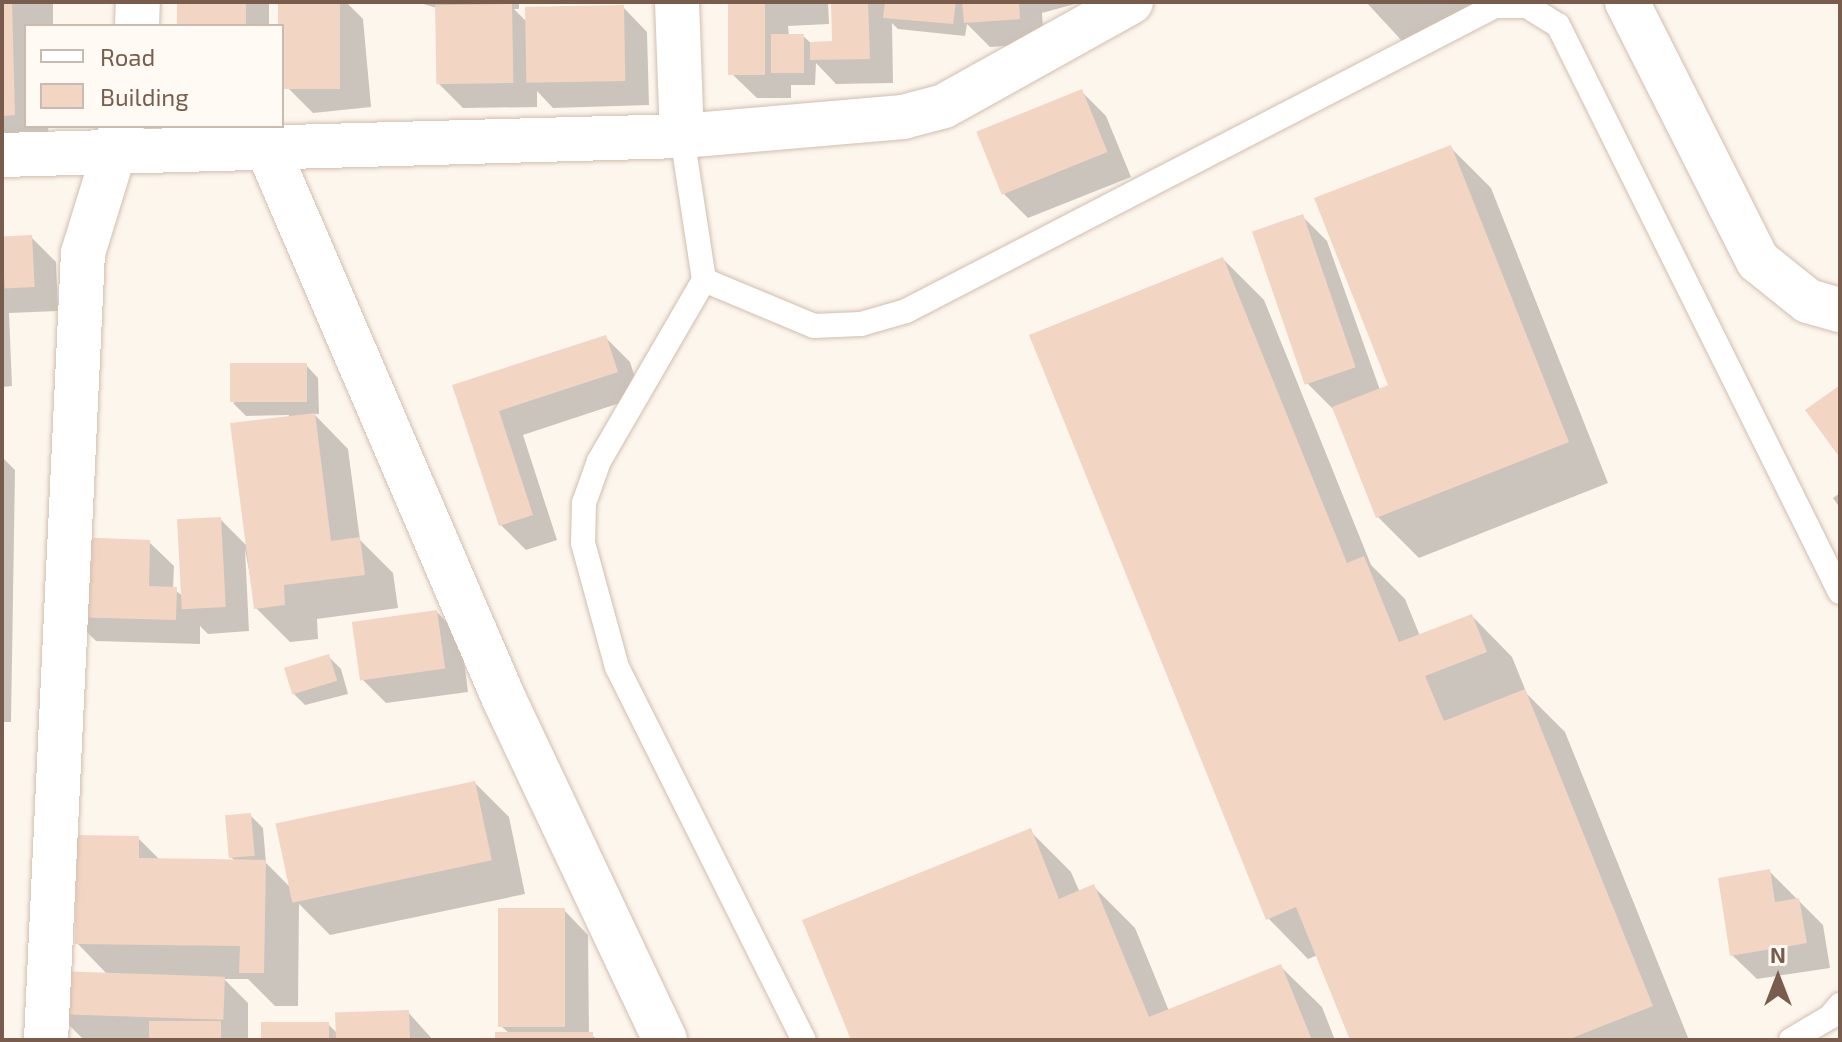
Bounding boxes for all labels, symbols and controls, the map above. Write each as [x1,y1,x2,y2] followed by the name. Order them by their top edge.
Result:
[24,24,284,128] legend
[100,42,155,71] text: Road
[100,82,189,111] text: Building
[1738,938,1818,1018] north arrow
[1770,941,1786,967] text: N

